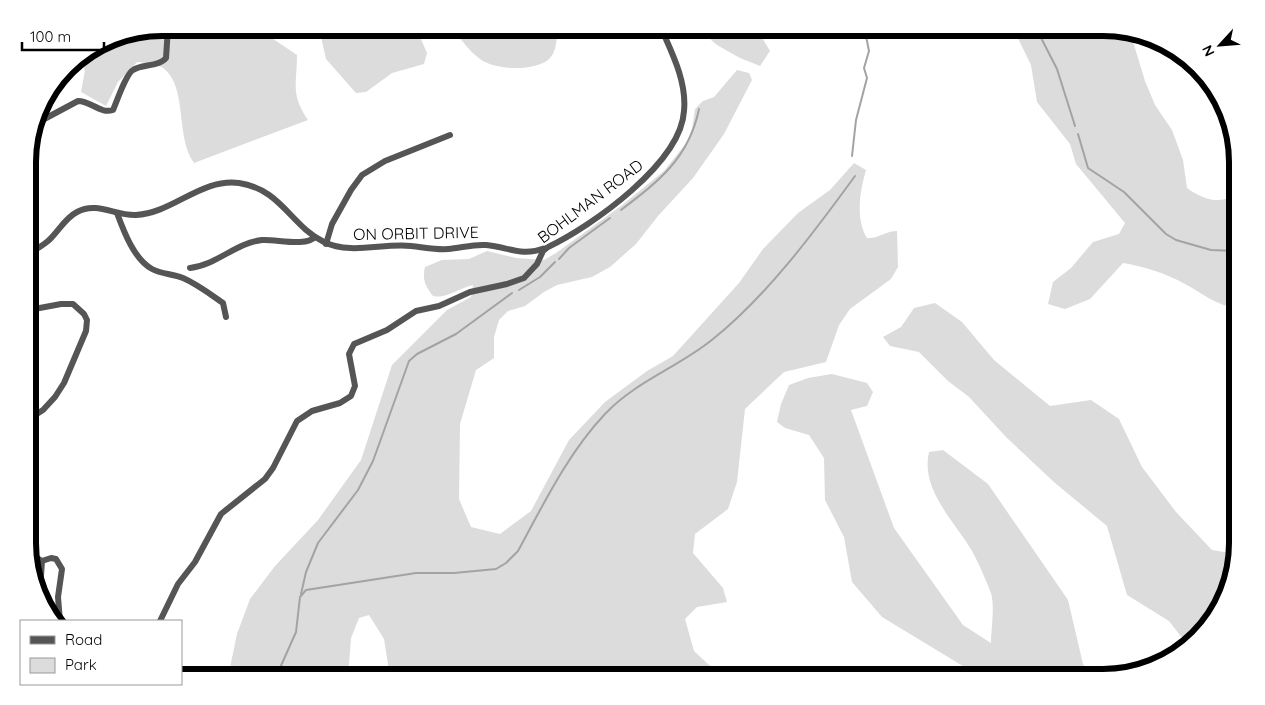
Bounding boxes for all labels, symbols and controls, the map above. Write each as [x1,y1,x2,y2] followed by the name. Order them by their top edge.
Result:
[22,20,105,52] scale bar
[1195,20,1245,70] north arrow
[30,27,71,46] text: 100 m
[1198,42,1219,59] text: N
[533,155,647,247] street label: BOHLMAN ROAD
[353,222,479,244] street label: ON ORBIT DRIVE
[20,620,182,685] legend
[65,630,102,649] text: Road
[65,655,97,674] text: Park

